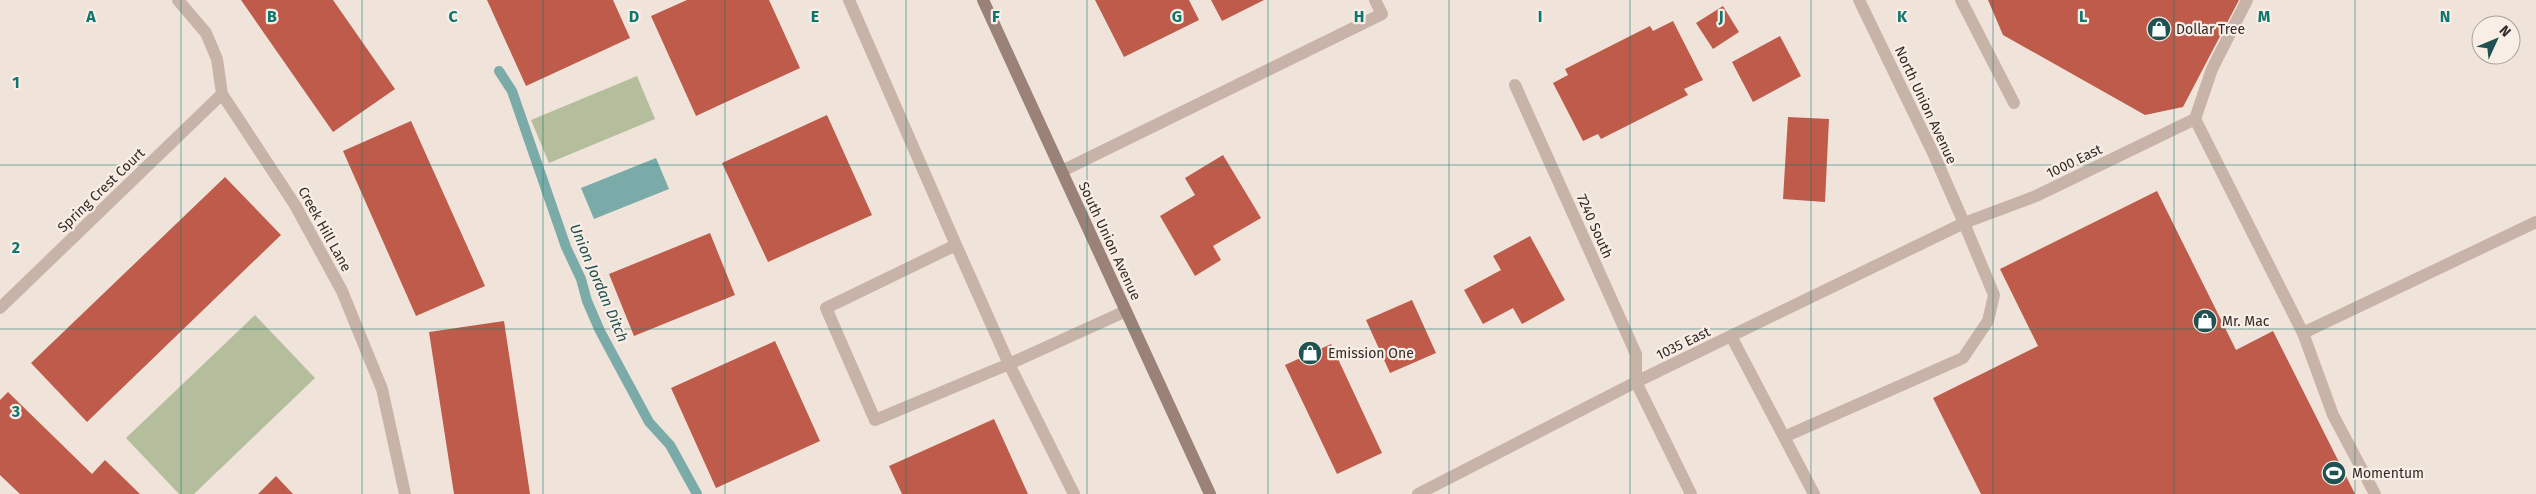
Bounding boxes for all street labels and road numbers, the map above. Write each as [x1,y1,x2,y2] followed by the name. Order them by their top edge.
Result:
[1891,44,1960,167] street label: North Union Avenue
[2044,140,2106,182] street label: 1000 East
[54,144,149,236] street label: Spring Crest Court
[1075,179,1144,303] street label: South Union Avenue
[294,184,355,275] street label: Creek Hill Lane
[1573,191,1616,261] street label: 7240 South
[1653,323,1714,364] street label: 1035 East

